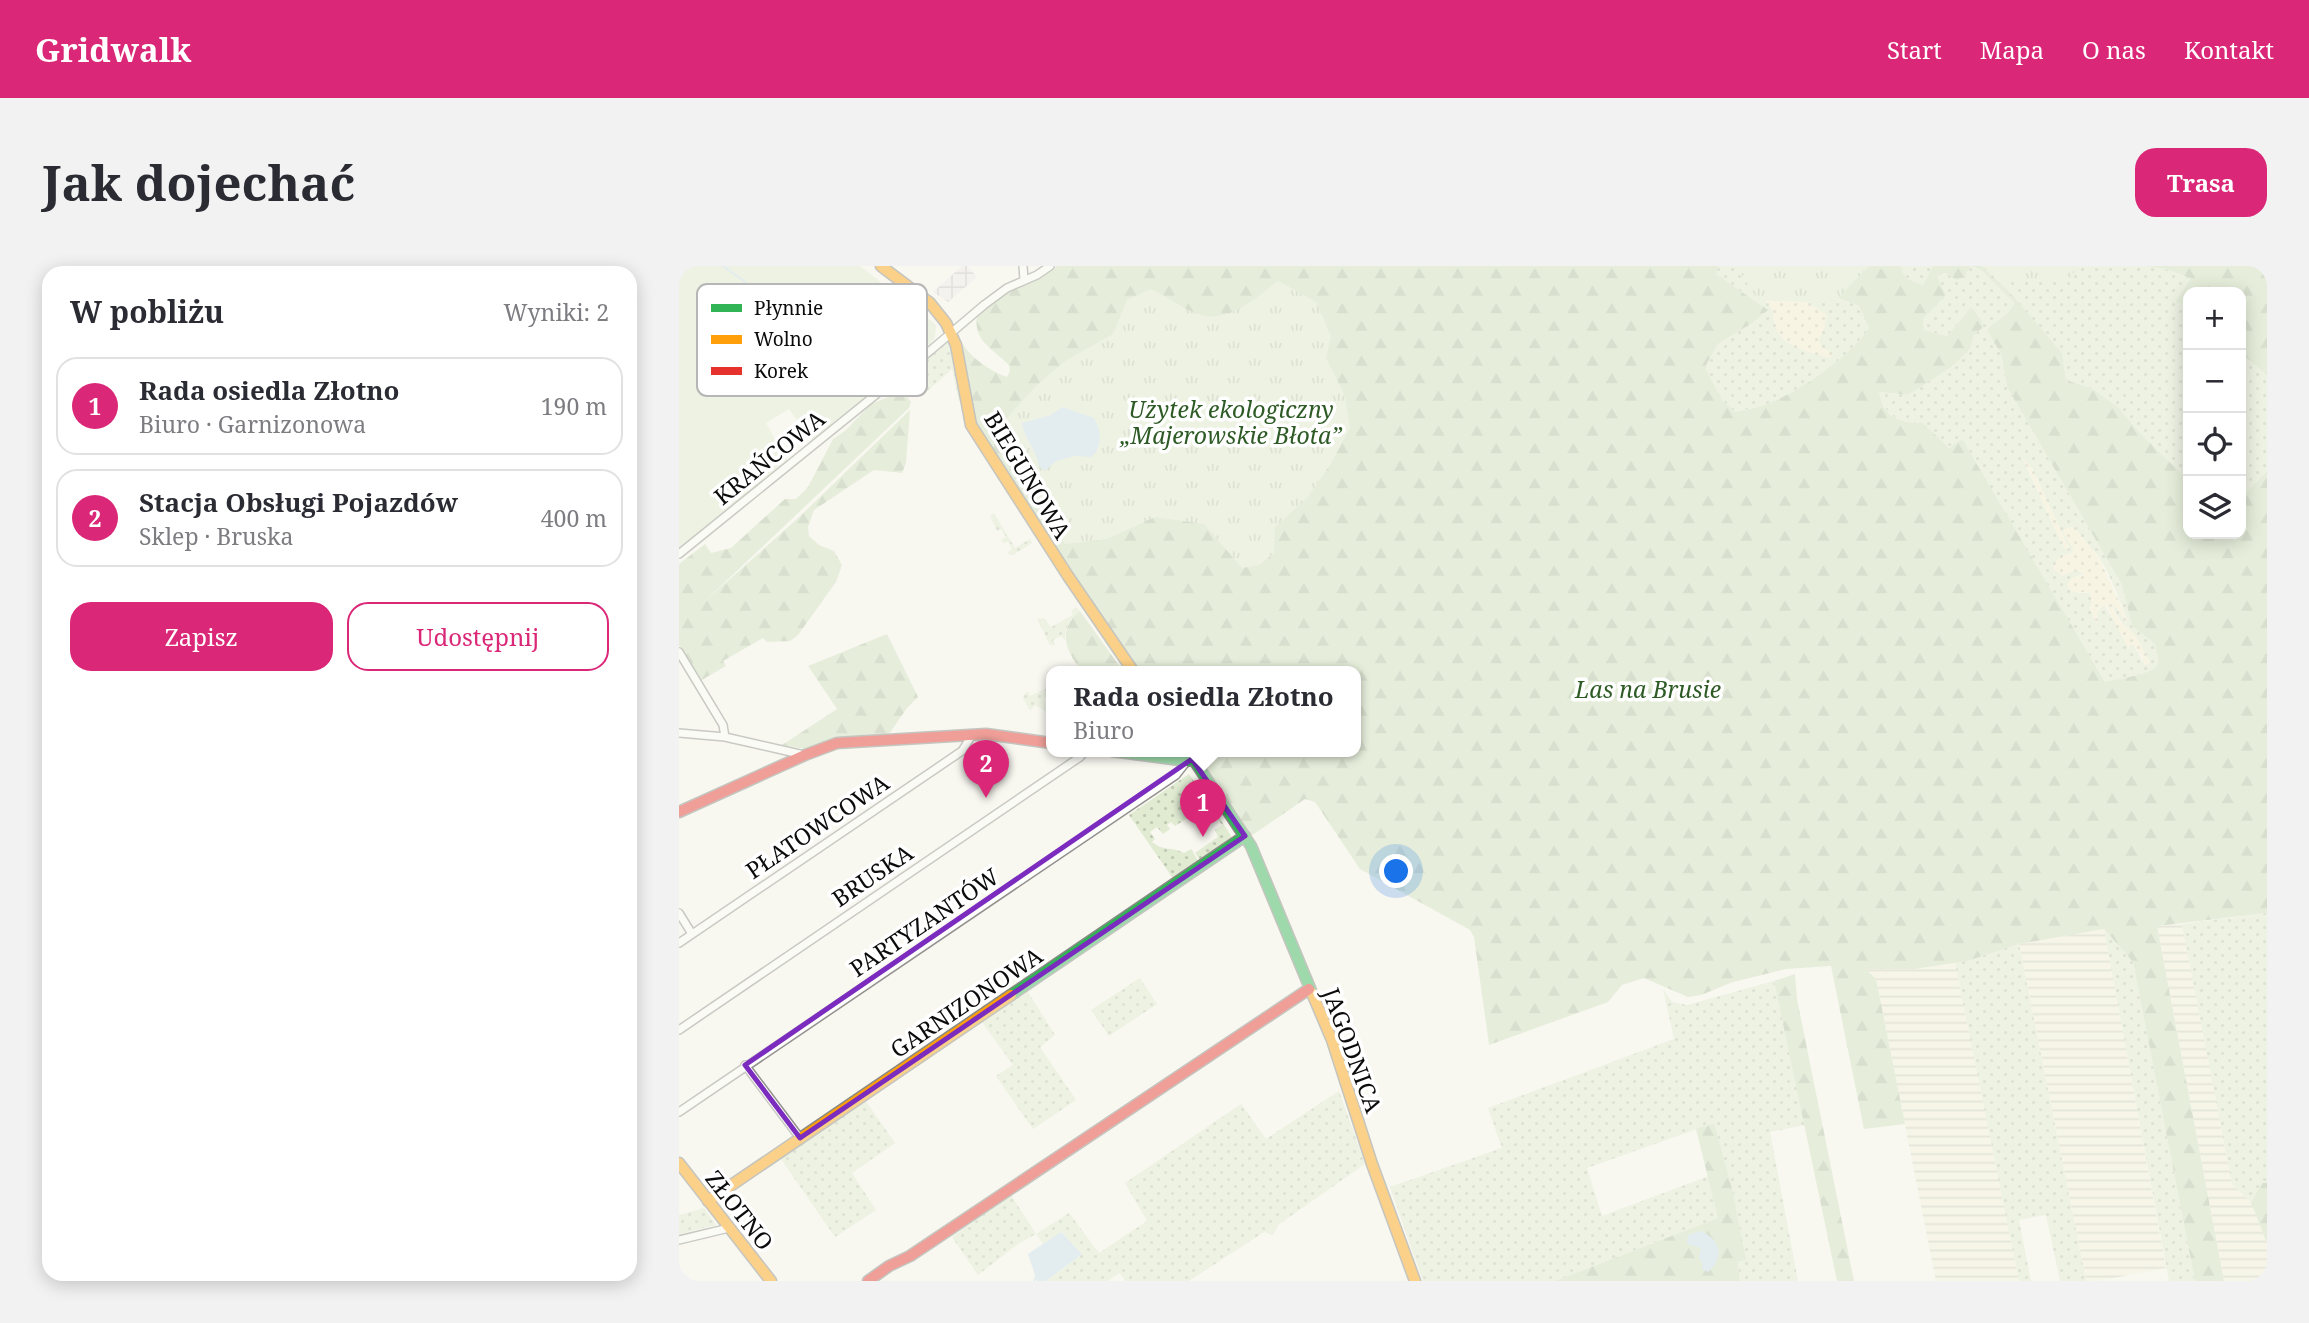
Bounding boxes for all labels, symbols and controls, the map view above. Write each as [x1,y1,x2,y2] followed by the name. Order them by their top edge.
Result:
[35,27,191,72] text: Gridwalk
[1887,33,1942,66] text: Start
[1980,33,2044,66] text: Mapa
[2082,33,2146,66] text: O nas
[2184,33,2274,66] text: Kontakt
[2135,148,2267,217] button: Trasa
[42,149,355,215] text: Jak dojechać
[697,284,927,396] legend
[2183,287,2246,539] map controls
[2183,287,2246,350] button: +
[70,291,224,332] text: W pobliżu
[754,295,823,321] text: Płynnie
[503,296,609,328] text: Wyniki: 2
[754,326,813,352] text: Wolno
[2183,350,2246,413] button: −
[754,358,809,384] text: Korek
[139,372,400,408] text: Rada osiedla Złotno
[89,390,102,422] text: 1
[541,390,607,422] text: 190 m
[1119,393,1342,451] park label: Użytek ekologiczny „Majerowskie Błota”
[707,402,832,512] street label: KRAŃCOWA
[977,405,1079,545] street label: BIEGUNOWA
[139,408,366,440] text: Biuro · Garnizonowa
[2183,413,2246,476] button: locate
[2183,476,2246,539] button: layers
[139,484,458,520] text: Stacja Obsługi Pojazdów
[89,502,102,534] text: 2
[541,502,607,534] text: 400 m
[139,520,294,552] text: Sklep · Bruska
[70,602,333,671] button: Zapisz
[347,602,609,671] button: Udostępnij
[1046,666,1361,757] popup
[1574,673,1721,705] park label: Las na Brusie
[1073,678,1334,714] text: Rada osiedla Złotno
[1073,714,1134,746] text: Biuro
[963,740,1009,798] pin: 2
[739,766,896,886] street label: PŁATOWCOWA
[1180,779,1226,837] pin: 1
[825,836,919,914] street label: BRUSKA
[1379,854,1413,888] your location
[843,860,1005,984] street label: PARTYZANTÓW
[884,939,1049,1065] street label: GARNIZONOWA
[1315,982,1391,1118] street label: JAGODNICA
[699,1163,781,1257] street label: ZŁOTNO

